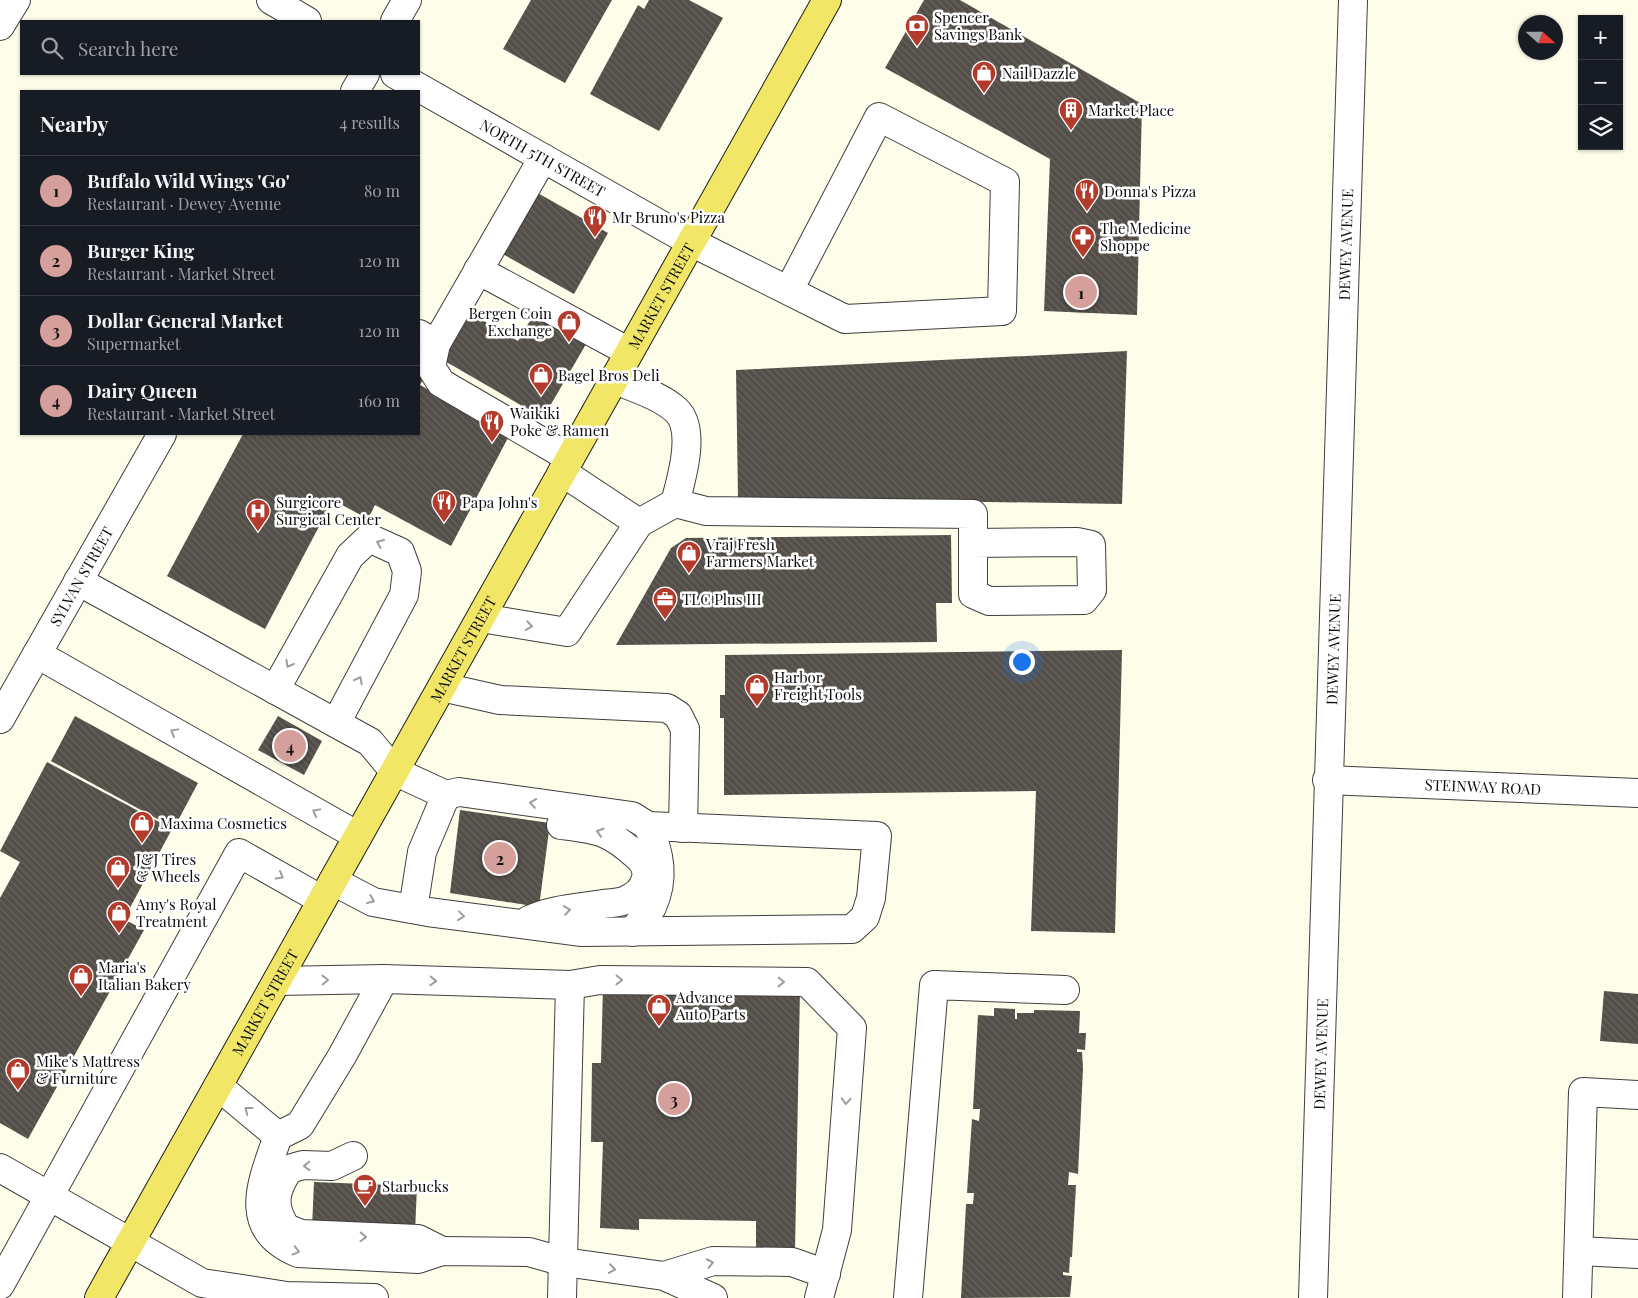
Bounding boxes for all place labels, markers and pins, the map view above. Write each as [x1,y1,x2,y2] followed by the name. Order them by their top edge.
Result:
[934,7,1023,44] place label: Spencer Savings Bank
[904,13,930,47] bank icon: Spencer Savings Bank
[971,60,997,94] shop icon: Nail Dazzle
[1002,63,1076,83] place label: Nail Dazzle
[1058,97,1084,131] building icon: Market Place
[1088,100,1174,120] place label: Market Place
[1074,178,1100,212] restaurant icon: Donna's Pizza
[1104,181,1197,201] place label: Donna's Pizza
[582,204,608,238] restaurant icon: Mr Bruno's Pizza
[612,207,725,227] place label: Mr Bruno's Pizza
[1100,218,1191,255] place label: The Medicine Shoppe
[1070,224,1096,258] pharmacy icon: The Medicine Shoppe
[1065,273,1097,311] pin: 1
[468,303,552,340] place label: Bergen Coin Exchange
[556,309,582,343] shop icon: Bergen Coin Exchange
[528,362,554,396] shop icon: Bagel Bros Deli
[558,365,660,385] place label: Bagel Bros Deli
[509,403,609,440] place label: Waikiki Poke & Ramen
[479,409,505,443] restaurant icon: Waikiki Poke & Ramen
[431,489,457,523] restaurant icon: Papa John's
[276,492,381,529] place label: Surgicore Surgical Center
[462,492,538,512] place label: Papa John's
[245,498,271,532] hospital icon: Surgicore Surgical Center
[705,534,815,571] place label: Vraj Fresh Farmers Market
[676,540,702,574] shop icon: Vraj Fresh Farmers Market
[652,586,678,620] office icon: TLC Plus III
[682,589,762,609] place label: TLC Plus III
[774,667,862,704] place label: Harbor Freight Tools
[744,673,770,707] shop icon: Harbor Freight Tools
[274,727,306,765] pin: 4
[129,810,155,844] shop icon: Maxima Cosmetics
[160,813,287,833] place label: Maxima Cosmetics
[484,839,516,877] pin: 2
[135,849,200,886] place label: J&J Tires & Wheels
[105,855,131,889] shop icon: J&J Tires & Wheels
[135,894,217,931] place label: Amy's Royal Treatment
[106,900,132,934] shop icon: Amy's Royal Treatment
[98,957,192,994] place label: Maria's Italian Bakery
[68,963,94,997] shop icon: Maria's Italian Bakery
[675,987,746,1024] place label: Advance Auto Parts
[646,993,672,1027] shop icon: Advance Auto Parts
[36,1051,140,1088] place label: Mike's Mattress & Furniture
[5,1057,31,1091] shop icon: Mike's Mattress & Furniture
[658,1080,690,1118] pin: 3
[352,1173,378,1207] cafe icon: Starbucks
[382,1176,449,1196] place label: Starbucks

